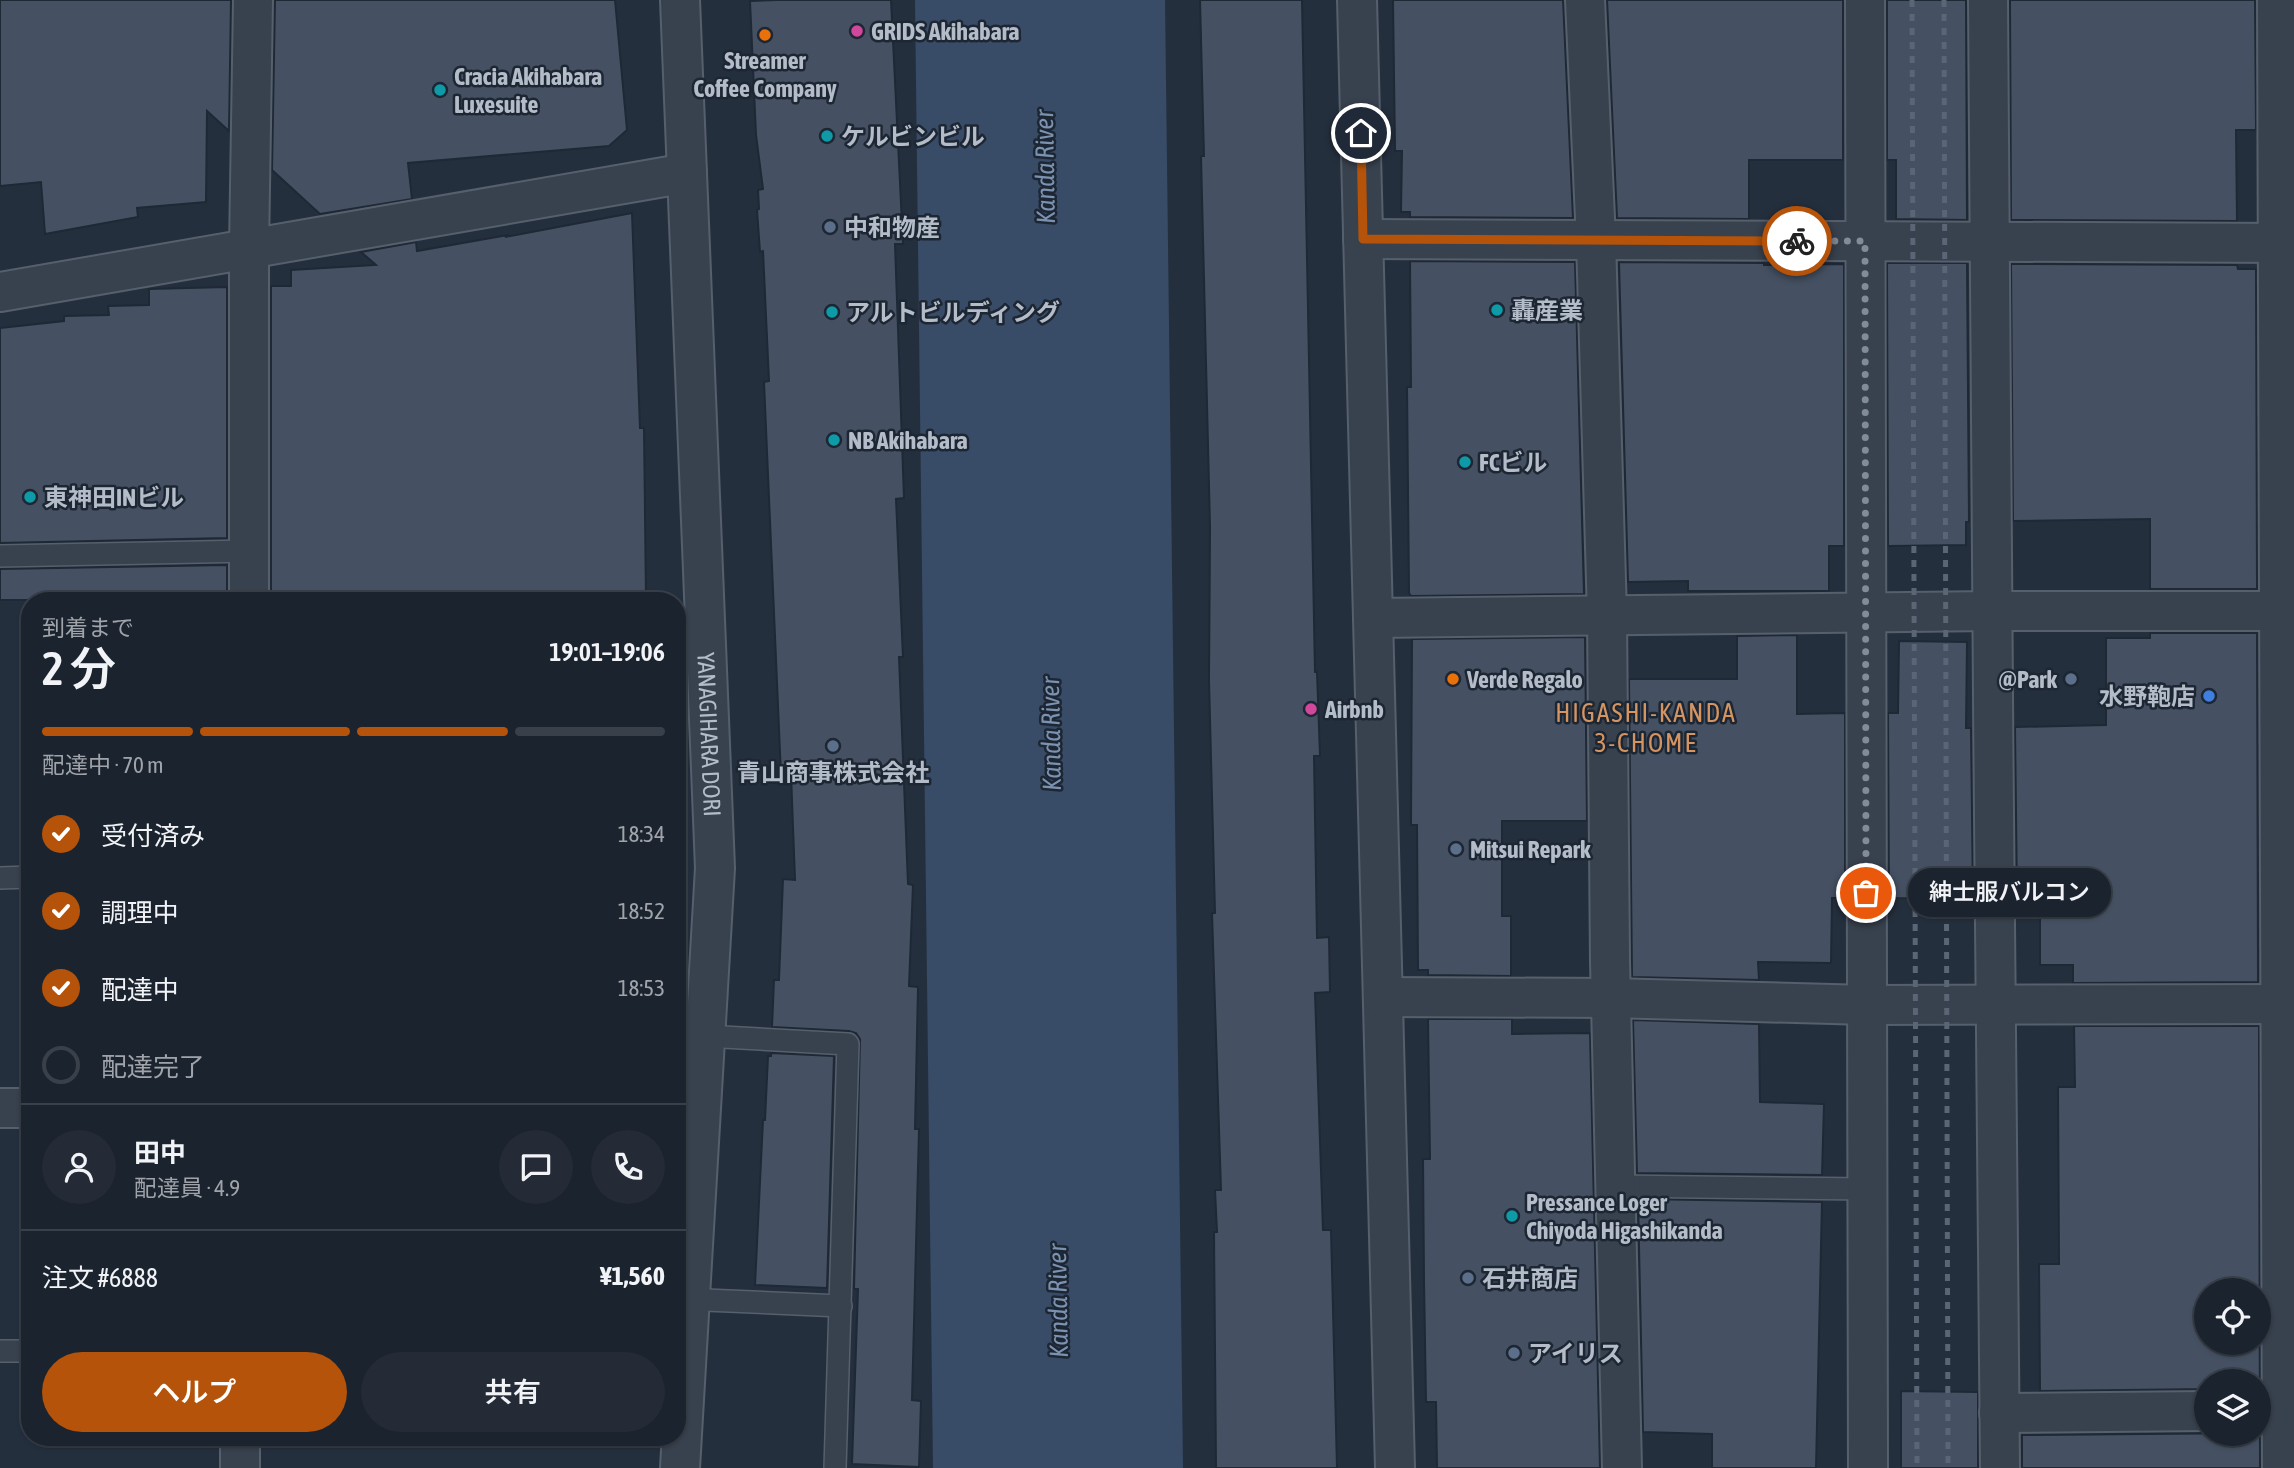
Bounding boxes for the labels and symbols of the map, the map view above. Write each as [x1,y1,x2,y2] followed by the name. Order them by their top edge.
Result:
[871,18,1019,45] place label: GRIDS Akihabara
[849,23,865,39] marker: GRIDS Akihabara
[757,27,773,43] marker: Streamer Coffee Company
[693,47,837,102] place label: Streamer Coffee Company
[454,63,602,118] place label: Cracia Akihabara Luxesuite
[432,82,448,98] marker: Cracia Akihabara Luxesuite
[1331,103,1391,163] pin
[1029,109,1061,224] water label: Kanda River
[841,123,985,150] place label: ケルビンビル
[819,128,835,144] marker: ケルビンビル
[1762,206,1832,276] courier
[844,214,940,241] place label: 中和物産
[822,219,838,235] marker: 中和物産
[1511,297,1583,324] place label: 轟産業
[846,299,1060,326] place label: アルトビルディング
[1489,302,1505,318] marker: 轟産業
[824,304,840,320] marker: アルトビルディング
[848,427,968,454] place label: NB Akihabara
[826,432,842,448] marker: NB Akihabara
[1479,449,1547,476] place label: FCビル
[1457,454,1473,470] marker: FCビル
[44,484,184,511] place label: 東神田INビル
[22,489,38,505] marker: 東神田INビル
[693,652,726,817] street label: YANAGIHARA DORI
[1466,666,1583,693] place label: Verde Regalo
[1998,666,2057,693] place label: @Park
[1445,671,1461,687] marker: Verde Regalo
[2063,671,2079,687] marker: @Park
[1035,676,1067,791] water label: Kanda River
[2099,683,2195,710] place label: 水野鞄店
[2201,688,2217,704] marker: 水野鞄店
[1324,696,1384,723] place label: Airbnb
[1555,698,1737,758] district label: HIGASHI-KANDA 3-CHOME
[1303,701,1319,717] marker: Airbnb
[825,738,841,754] marker: 青山商事株式会社
[737,759,929,786] place label: 青山商事株式会社
[1470,836,1591,863] place label: Mitsui Repark
[1448,841,1464,857] marker: Mitsui Repark
[1836,863,1896,923] pin
[1908,868,2111,917] callout: 紳士服バルコン
[1526,1189,1723,1244] place label: Pressance Loger Chiyoda Higashikanda
[1504,1208,1520,1224] marker: Pressance Loger Chiyoda Higashikanda
[1042,1243,1074,1358] water label: Kanda River
[1482,1265,1578,1292] place label: 石井商店
[1460,1270,1476,1286] marker: 石井商店
[1528,1340,1623,1367] place label: アイリス
[1506,1345,1522,1361] marker: アイリス

